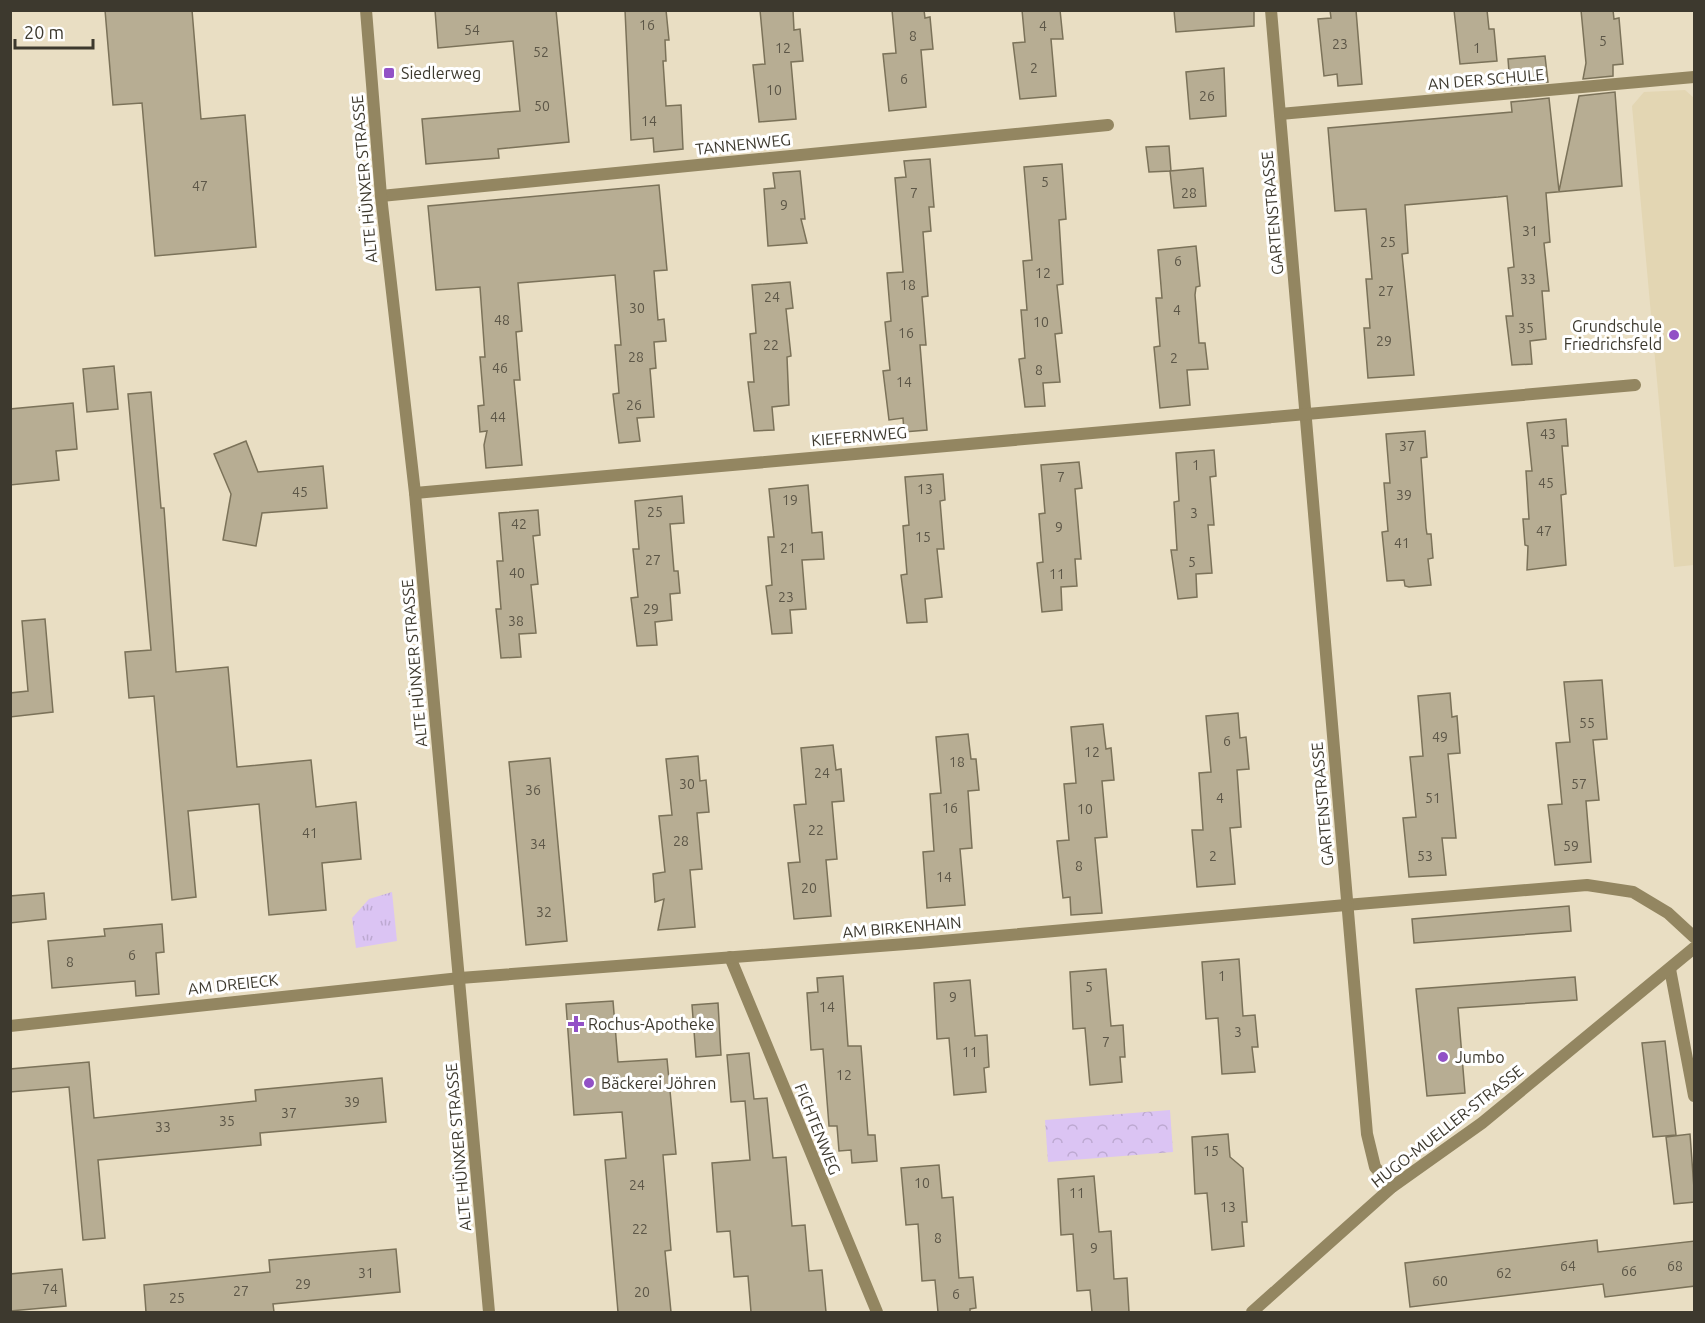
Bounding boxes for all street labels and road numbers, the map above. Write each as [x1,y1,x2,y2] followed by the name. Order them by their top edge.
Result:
[1427,65,1545,93] street label: AN DER SCHULE
[348,94,380,264] street label: ALTE HÜNXER STRASSE
[694,130,792,158] street label: TANNENWEG
[1258,150,1286,276] street label: GARTENSTRASSE
[811,423,907,449] street label: KIEFERNWEG
[398,578,430,748] street label: ALTE HÜNXER STRASSE
[1308,741,1336,867] street label: GARTENSTRASSE
[842,913,962,941] street label: AM BIRKENHAIN
[187,970,279,998] street label: AM DREIECK
[1368,1061,1526,1191] street label: HUGO-MUELLER-STRASSE
[442,1062,474,1232] street label: ALTE HÜNXER STRASSE
[792,1081,844,1177] street label: FICHTENWEG

